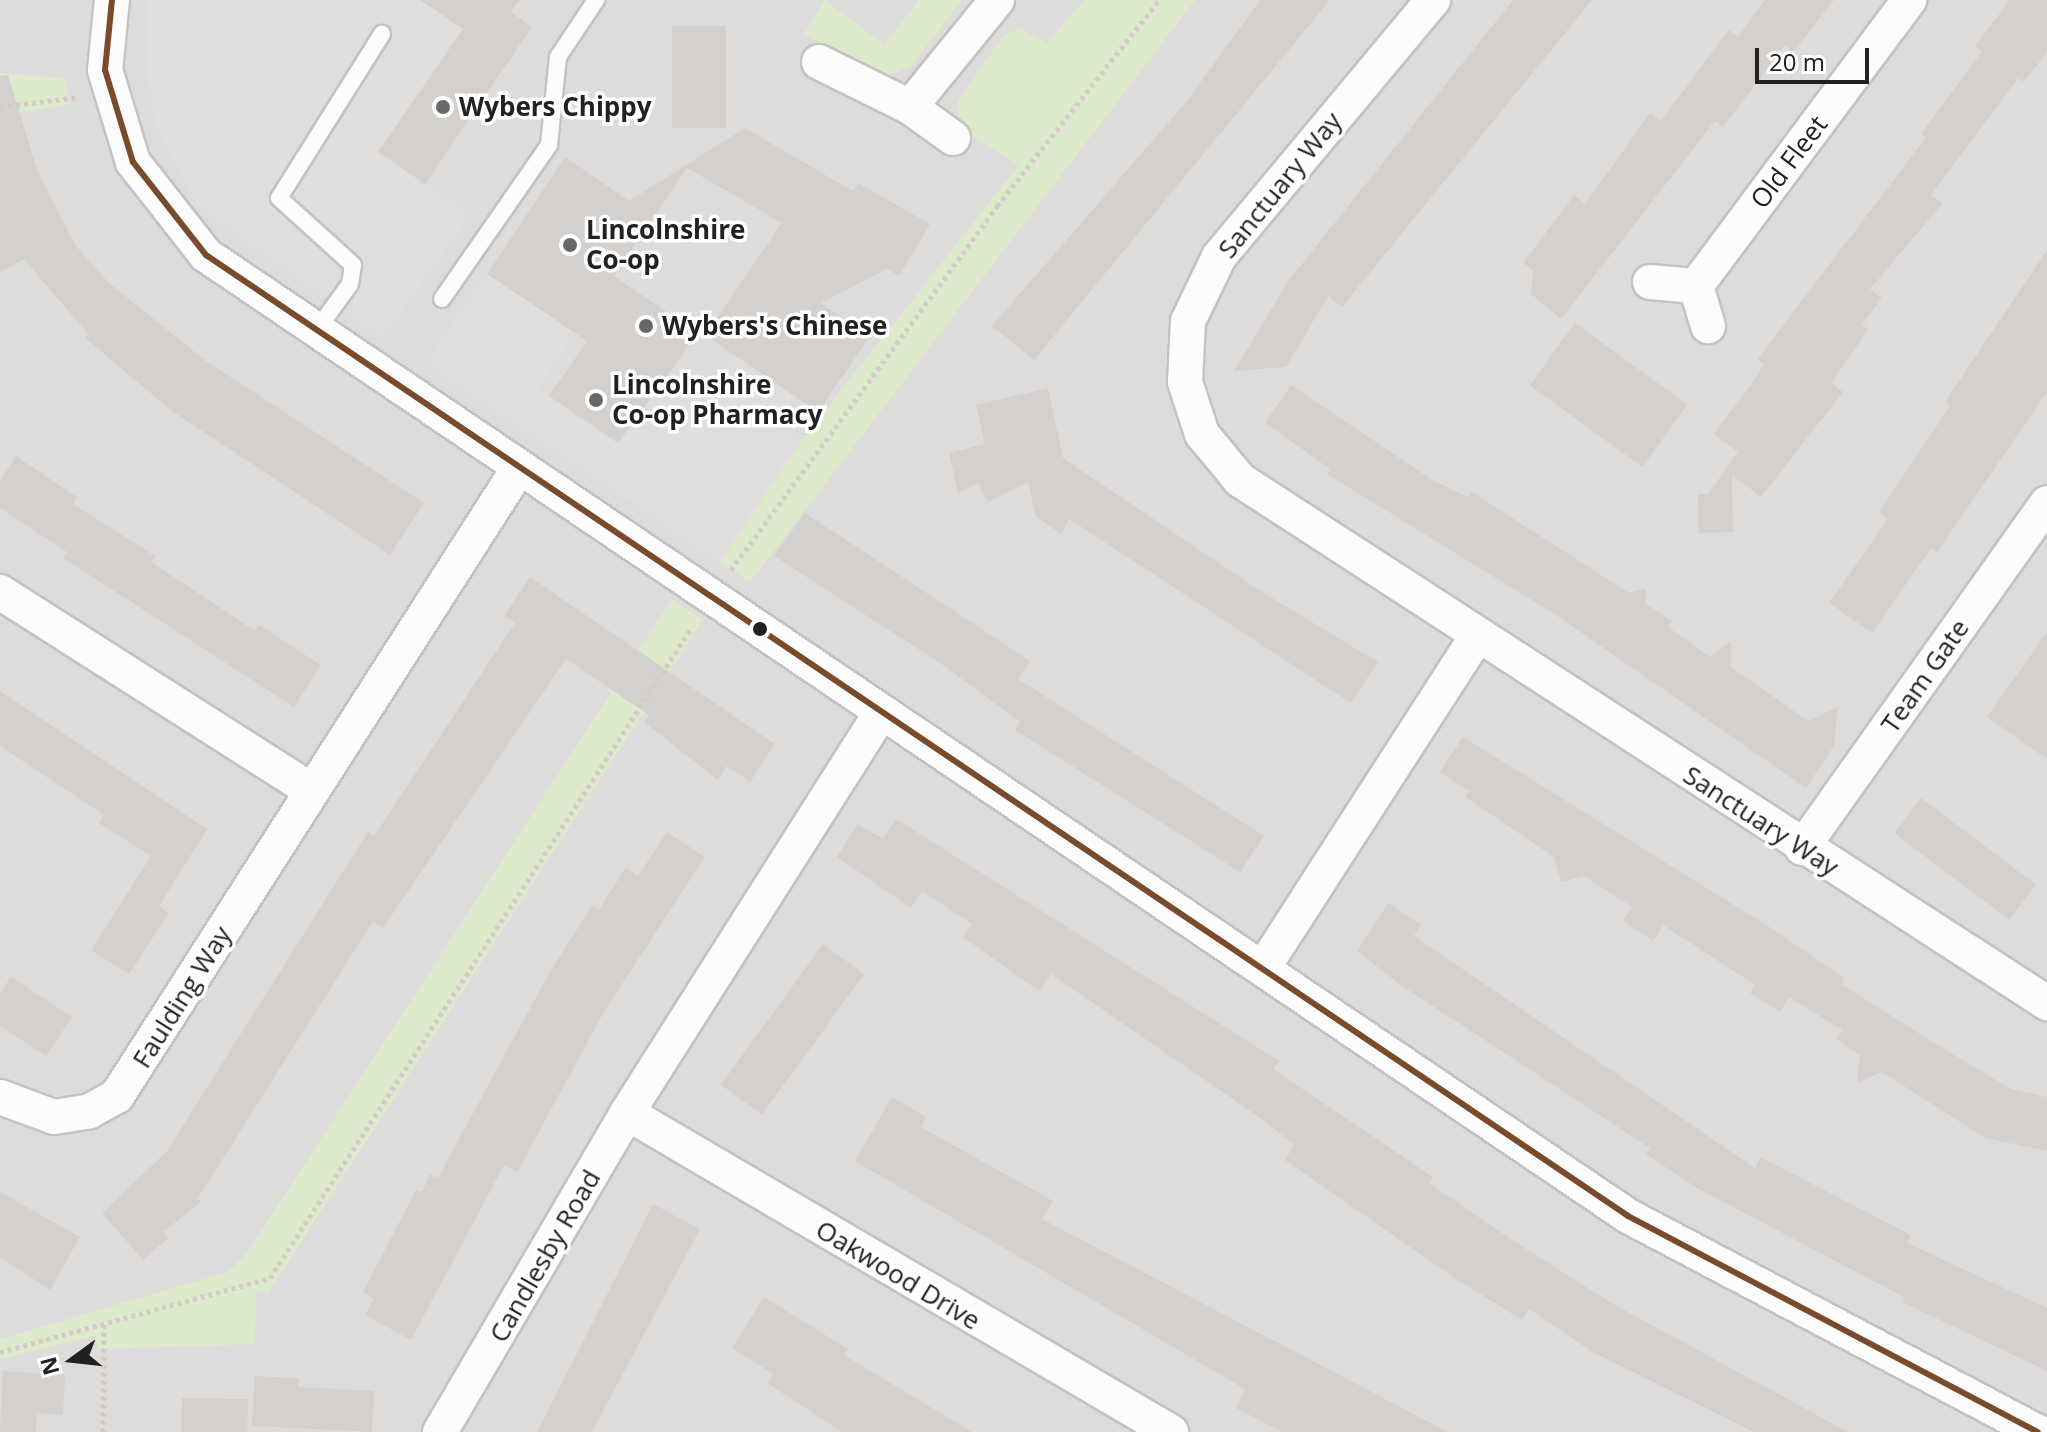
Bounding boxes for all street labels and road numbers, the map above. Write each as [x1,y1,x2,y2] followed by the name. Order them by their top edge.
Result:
[1212,106,1348,264] street label: Sanctuary Way
[1744,110,1834,214] street label: Old Fleet
[1875,613,1975,739] street label: Team Gate
[1678,759,1844,883] street label: Sanctuary Way
[126,920,238,1074] street label: Faulding Way
[483,1164,607,1348] street label: Candlesby Road
[810,1214,986,1336] street label: Oakwood Drive

